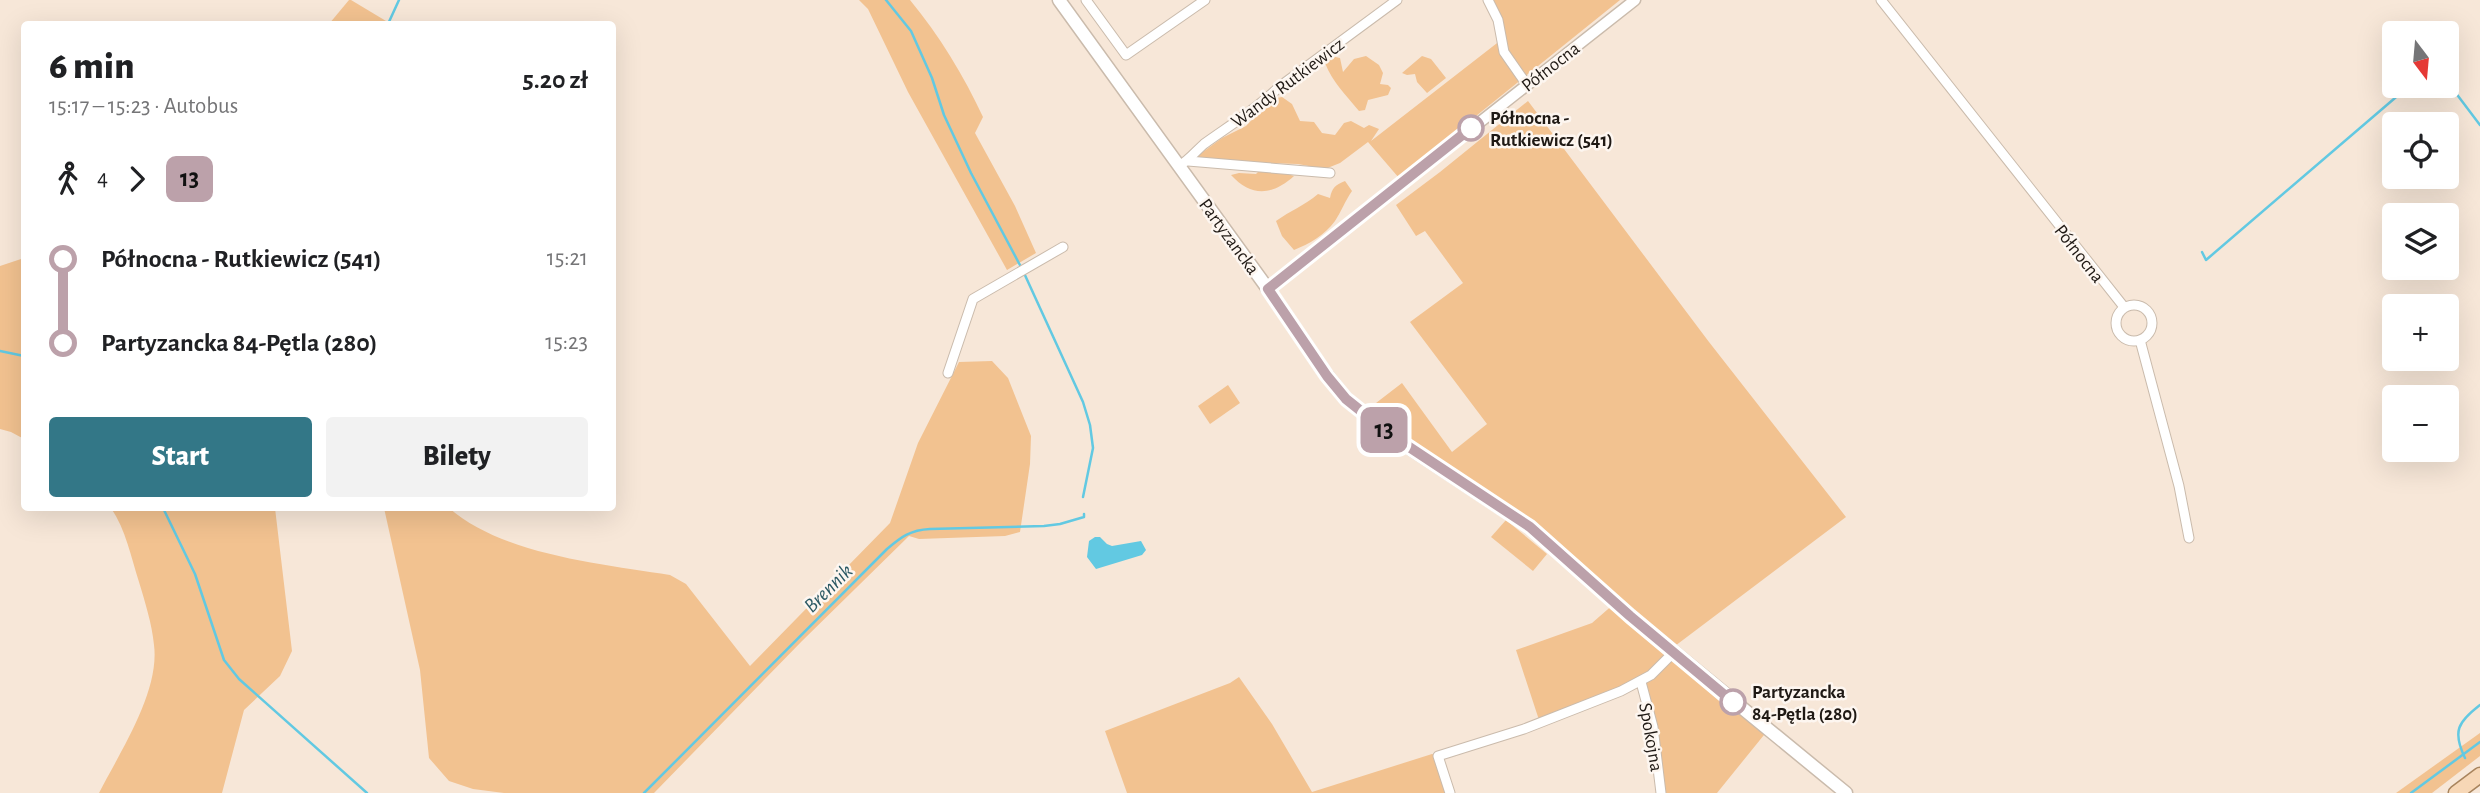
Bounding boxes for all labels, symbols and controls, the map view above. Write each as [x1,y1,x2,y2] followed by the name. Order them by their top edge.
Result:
[2382,21,2459,98] north arrow
[2382,21,2459,462] map controls
[1228,35,1348,132] street label: Wandy Rutkiewicz
[1518,39,1584,96] street label: Północna
[49,48,135,86] text: 6 min
[523,67,588,93] text: 5.20 zł
[49,95,238,118] text: 15:17 – 15:23 · Autobus
[1490,109,1613,150] place label: Północna - Rutkiewicz (541)
[2382,112,2459,189] button: locate
[1458,115,1484,141] marker: Północna - Rutkiewicz (541)
[49,160,87,198] icon: walk
[118,160,156,198] icon: forward
[97,167,108,190] text: 4
[180,167,199,191] text: 13
[1195,195,1263,279] street label: Partyzancka
[2382,203,2459,280] button: layers
[2050,221,2107,287] street label: Północna
[101,246,382,272] text: Północna - Rutkiewicz (541)
[547,247,588,270] text: 15:21
[2382,294,2459,371] button: +
[101,330,378,356] text: Partyzancka 84-Pętla (280)
[545,331,588,354] text: 15:23
[2382,385,2459,462] button: −
[1352,407,1416,453] line badge: 13
[49,417,312,497] button: Start
[326,417,588,497] button: Bilety
[1375,418,1393,442] text: 13
[800,560,857,617] water label: Brennik
[1752,683,1858,724] place label: Partyzancka 84-Pętla (280)
[1720,689,1746,715] marker: Partyzancka 84-Pętla (280)
[1635,701,1666,773] street label: Spokojna

